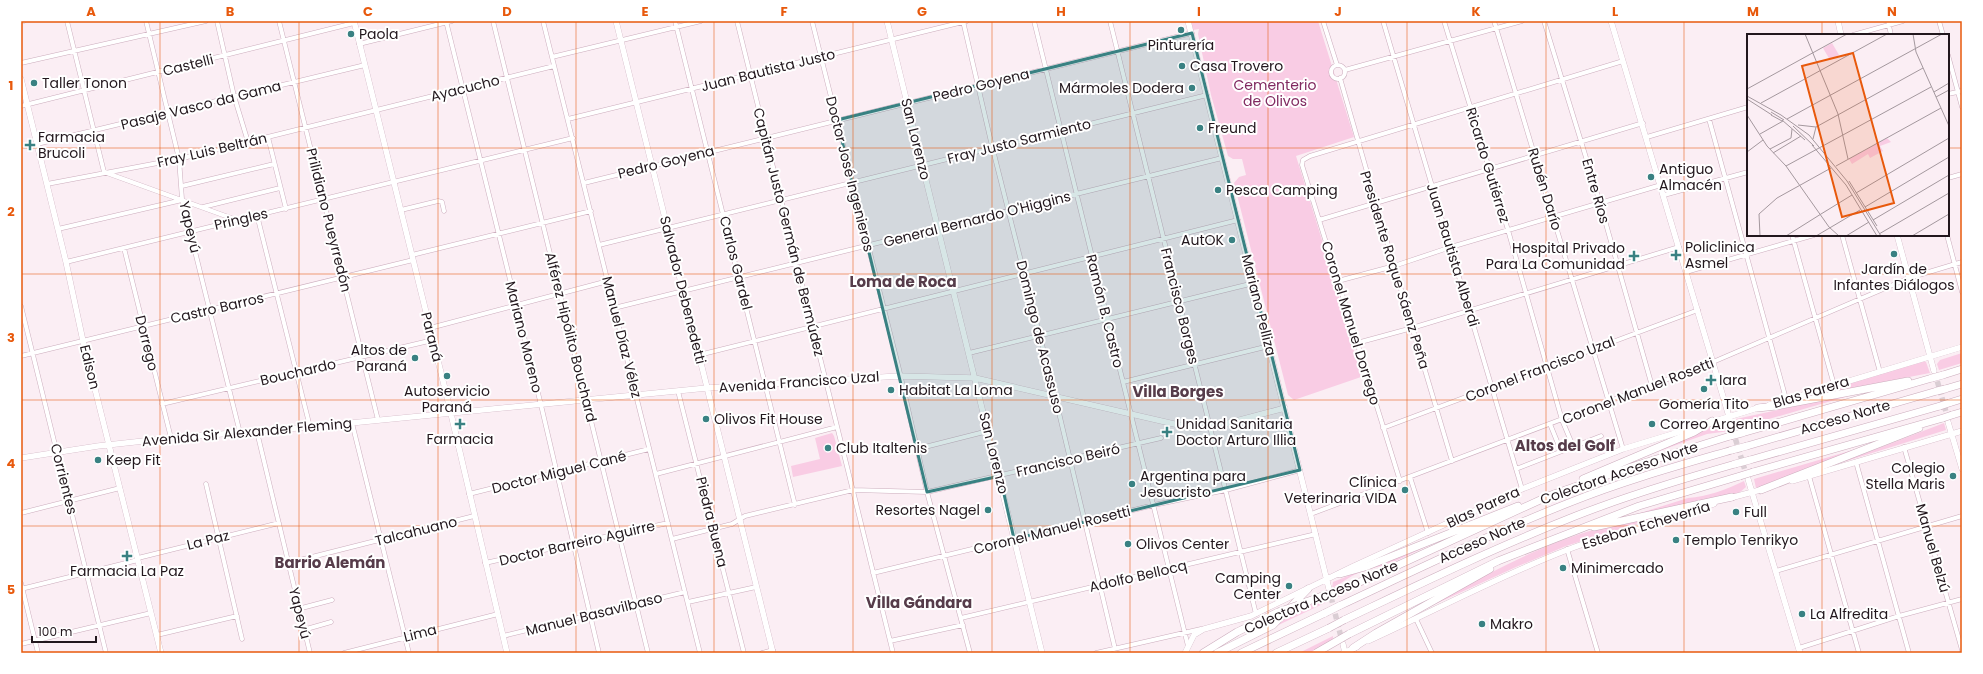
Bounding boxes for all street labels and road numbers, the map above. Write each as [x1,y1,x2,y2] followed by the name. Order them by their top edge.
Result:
[699,44,837,96] street label: Juan Bautista Justo
[160,49,216,81] street label: Castelli
[931,63,1031,107] street label: Pedro Goyena
[428,70,502,106] street label: Ayacucho
[119,75,283,135] street label: Pasaje Vasco da Gama
[821,94,879,254] street label: Doctor José Ingenieros
[896,96,936,182] street label: San Lorenzo
[1461,105,1515,225] street label: Ricardo Gutiérrez
[748,106,830,358] street label: Capitán Justo Germán de Bermúdez
[945,113,1093,169] street label: Fray Justo Sarmiento
[155,128,269,172] street label: Fray Luis Beltrán
[616,140,716,184] street label: Pedro Goyena
[1523,145,1567,233] street label: Rubén Darío
[301,146,357,294] street label: Prilidiano Pueyrredón
[1577,156,1615,226] street label: Entre Ríos
[1355,168,1435,372] street label: Presidente Roque Sáenz Peña
[1422,181,1484,329] street label: Juan Bautista Alberdi
[881,186,1073,252] street label: General Bernardo O'Higgins
[174,199,206,255] street label: Yapeyú
[212,203,270,235] street label: Pringles
[655,214,711,366] street label: Salvador Debenedetti
[715,214,757,312] street label: Carlos Gardel
[1317,239,1385,407] street label: Coronel Manuel Dorrego
[1156,246,1204,366] street label: Francisco Borges
[540,250,602,424] street label: Alférez Hipólito Bouchard
[1081,252,1129,370] street label: Ramón B. Castro
[1237,252,1281,358] street label: Mariano Pelliza
[1011,258,1069,416] street label: Domingo de Acassuso
[597,274,647,400] street label: Manuel Díaz Vélez
[500,279,548,395] street label: Mariano Moreno
[168,288,266,328] street label: Castro Barros
[416,310,448,364] street label: Paraná
[130,313,164,373] street label: Dorrego
[1462,331,1618,407] street label: Coronel Francisco Uzal
[75,343,105,391] street label: Edison
[1559,353,1717,429] street label: Coronel Manuel Rosetti
[258,354,338,390] street label: Bouchardo
[718,366,880,398] street label: Avenida Francisco Uzal
[1770,371,1852,413] street label: Blas Parera
[1798,394,1893,439] street label: Acceso Norte
[974,410,1014,496] street label: San Lorenzo
[141,413,353,451] street label: Avenida Sir Alexander Fleming
[1537,436,1701,509] street label: Colectora Acceso Norte
[1014,438,1122,482] street label: Francisco Beiró
[46,441,82,517] street label: Corrientes
[490,446,629,498] street label: Doctor Miguel Cané
[691,475,733,569] street label: Piedra Buena
[1443,481,1523,533] street label: Blas Parera
[1579,496,1713,554] street label: Esteban Echeverría
[971,501,1133,559] street label: Coronel Manuel Rosetti
[1911,501,1955,595] street label: Manuel Belzú
[373,511,459,551] street label: Talcahuano
[1435,512,1529,568] street label: Acceso Norte
[497,515,657,571] street label: Doctor Barreiro Aguirre
[185,525,231,555] street label: La Paz
[1087,555,1189,597] street label: Adolfo Bellocq
[1241,555,1402,639] street label: Colectora Acceso Norte
[284,585,316,641] street label: Yapeyú
[524,587,664,641] street label: Manuel Basavilbaso
[401,619,439,647] street label: Lima

